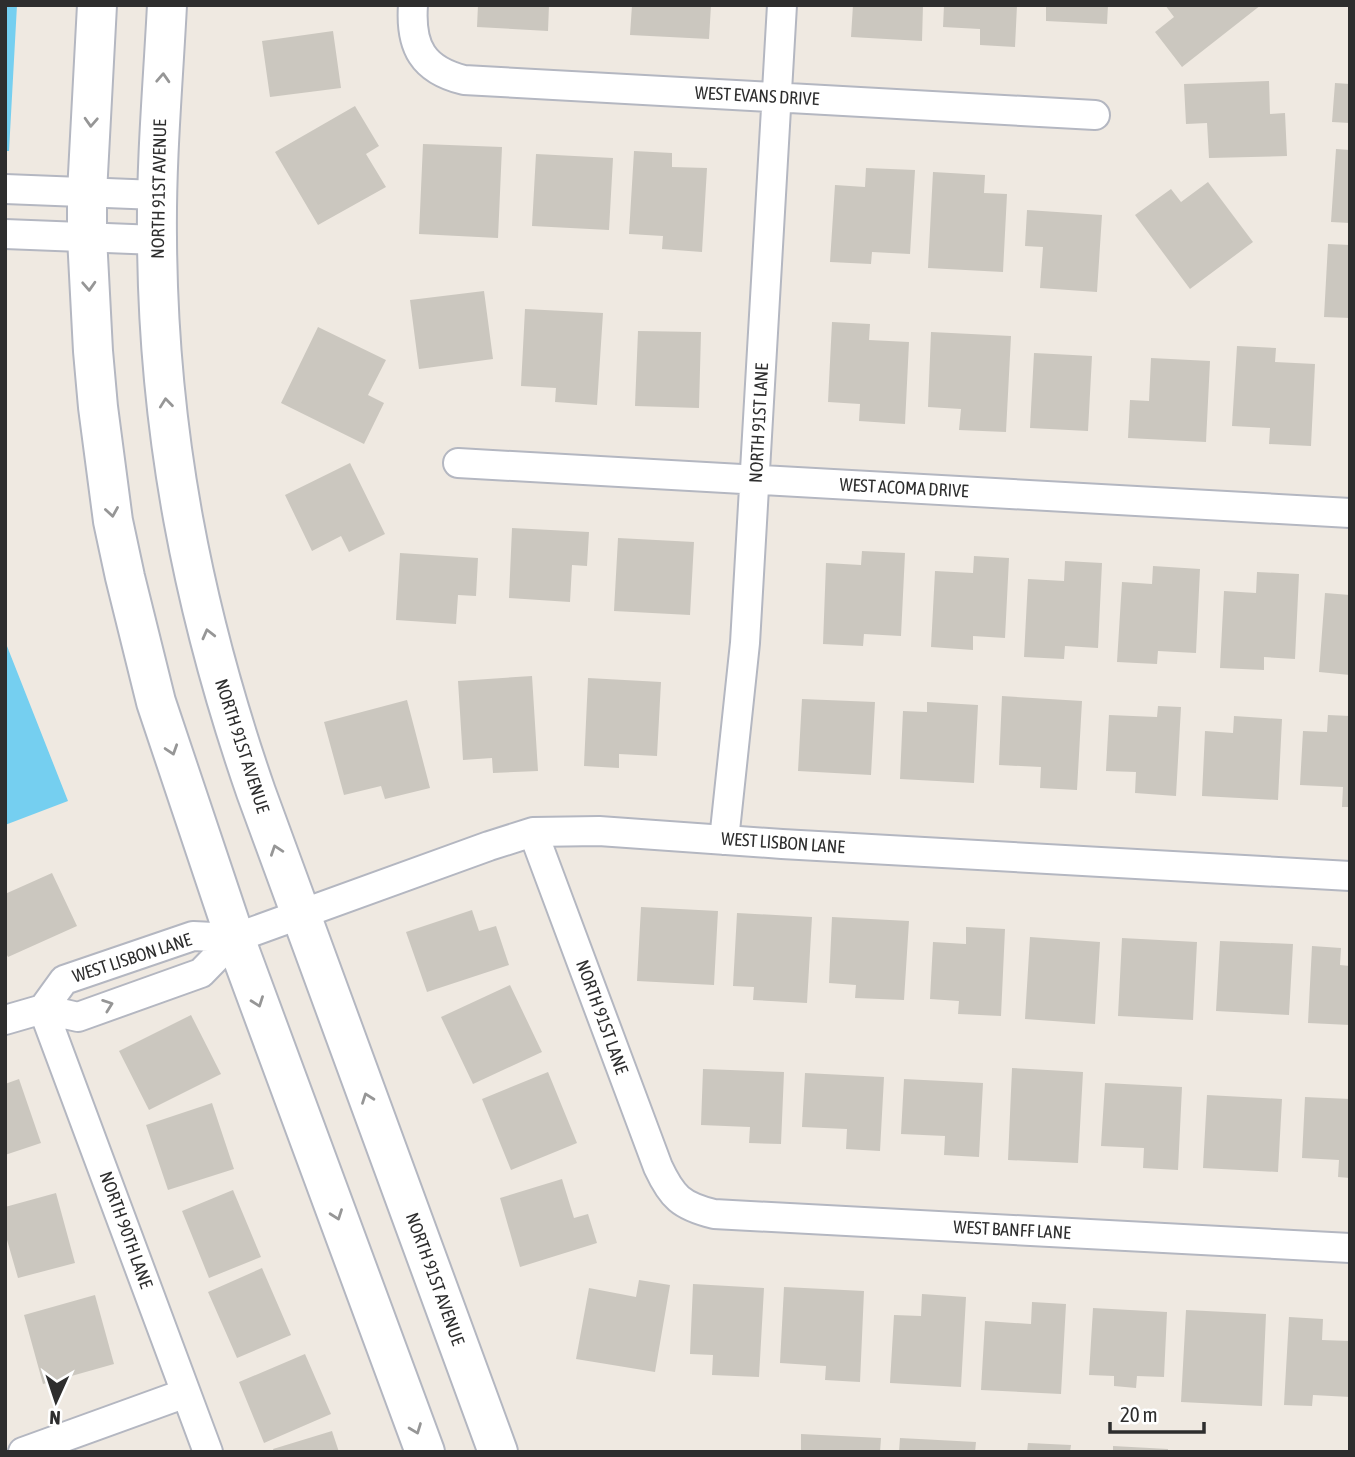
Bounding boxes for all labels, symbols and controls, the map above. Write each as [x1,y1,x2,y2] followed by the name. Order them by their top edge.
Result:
[155,73,170,84] one-way arrow
[694,82,820,109] street label: WEST EVANS DRIVE
[83,117,98,128] one-way arrow
[147,119,170,259] street label: NORTH 91ST AVENUE
[82,280,97,291] one-way arrow
[745,362,772,483] street label: NORTH 91ST LANE
[159,397,174,408] one-way arrow
[839,474,969,501] street label: WEST ACOMA DRIVE
[104,506,119,518] one-way arrow
[201,628,216,640] one-way arrow
[211,676,274,816] street label: NORTH 91ST AVENUE
[164,743,178,756] one-way arrow
[720,828,846,857] street label: WEST LISBON LANE
[270,845,284,857] one-way arrow
[70,928,194,987] street label: WEST LISBON LANE
[572,957,633,1077] street label: NORTH 91ST LANE
[250,996,264,1008] one-way arrow
[102,999,114,1013] one-way arrow
[362,1093,376,1105] one-way arrow
[96,1169,157,1291] street label: NORTH 90TH LANE
[329,1209,343,1221] one-way arrow
[402,1210,469,1348] street label: NORTH 91ST AVENUE
[953,1216,1072,1243] street label: WEST BANFF LANE
[21,1366,91,1436] north arrow
[1110,1390,1204,1434] scale bar
[1120,1402,1158,1426] text: 20 m
[49,1407,61,1429] text: N
[408,1422,422,1434] one-way arrow

